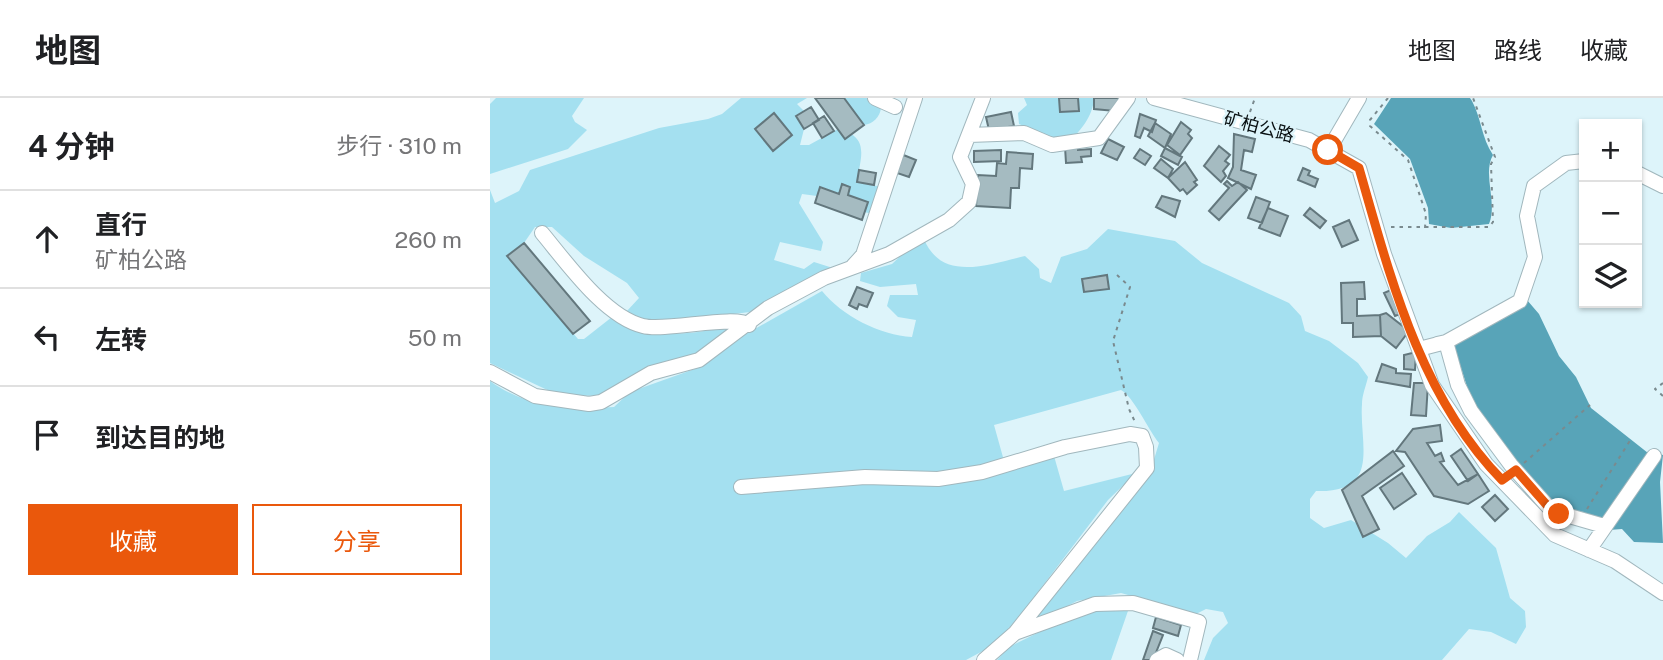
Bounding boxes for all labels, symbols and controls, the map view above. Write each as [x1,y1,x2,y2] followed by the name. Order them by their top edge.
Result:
[35,31,101,69] text: 地图
[1408,36,1456,64] text: 地图
[1494,36,1542,64] text: 路线
[1580,36,1628,64] text: 收藏
[1222,107,1297,146] street label: 矿柏公路
[1579,119,1642,308] map controls
[1579,119,1642,182] button: +
[28,128,114,164] text: 4 分钟
[336,132,462,159] text: 步行 · 310 m
[1312,134,1343,165] route start
[1579,182,1642,245] button: −
[95,209,147,240] text: 直行
[28,220,66,258] icon: ahead
[395,226,462,253] text: 260 m
[1579,245,1642,308] button: layers
[95,246,187,273] text: 矿柏公路
[28,318,66,356] icon: left
[95,324,147,355] text: 左转
[408,324,462,351] text: 50 m
[28,416,66,454] icon: arrive
[95,422,225,453] text: 到达目的地
[1543,498,1574,529] route end
[28,504,238,575] button: 收藏
[252,504,462,575] button: 分享

